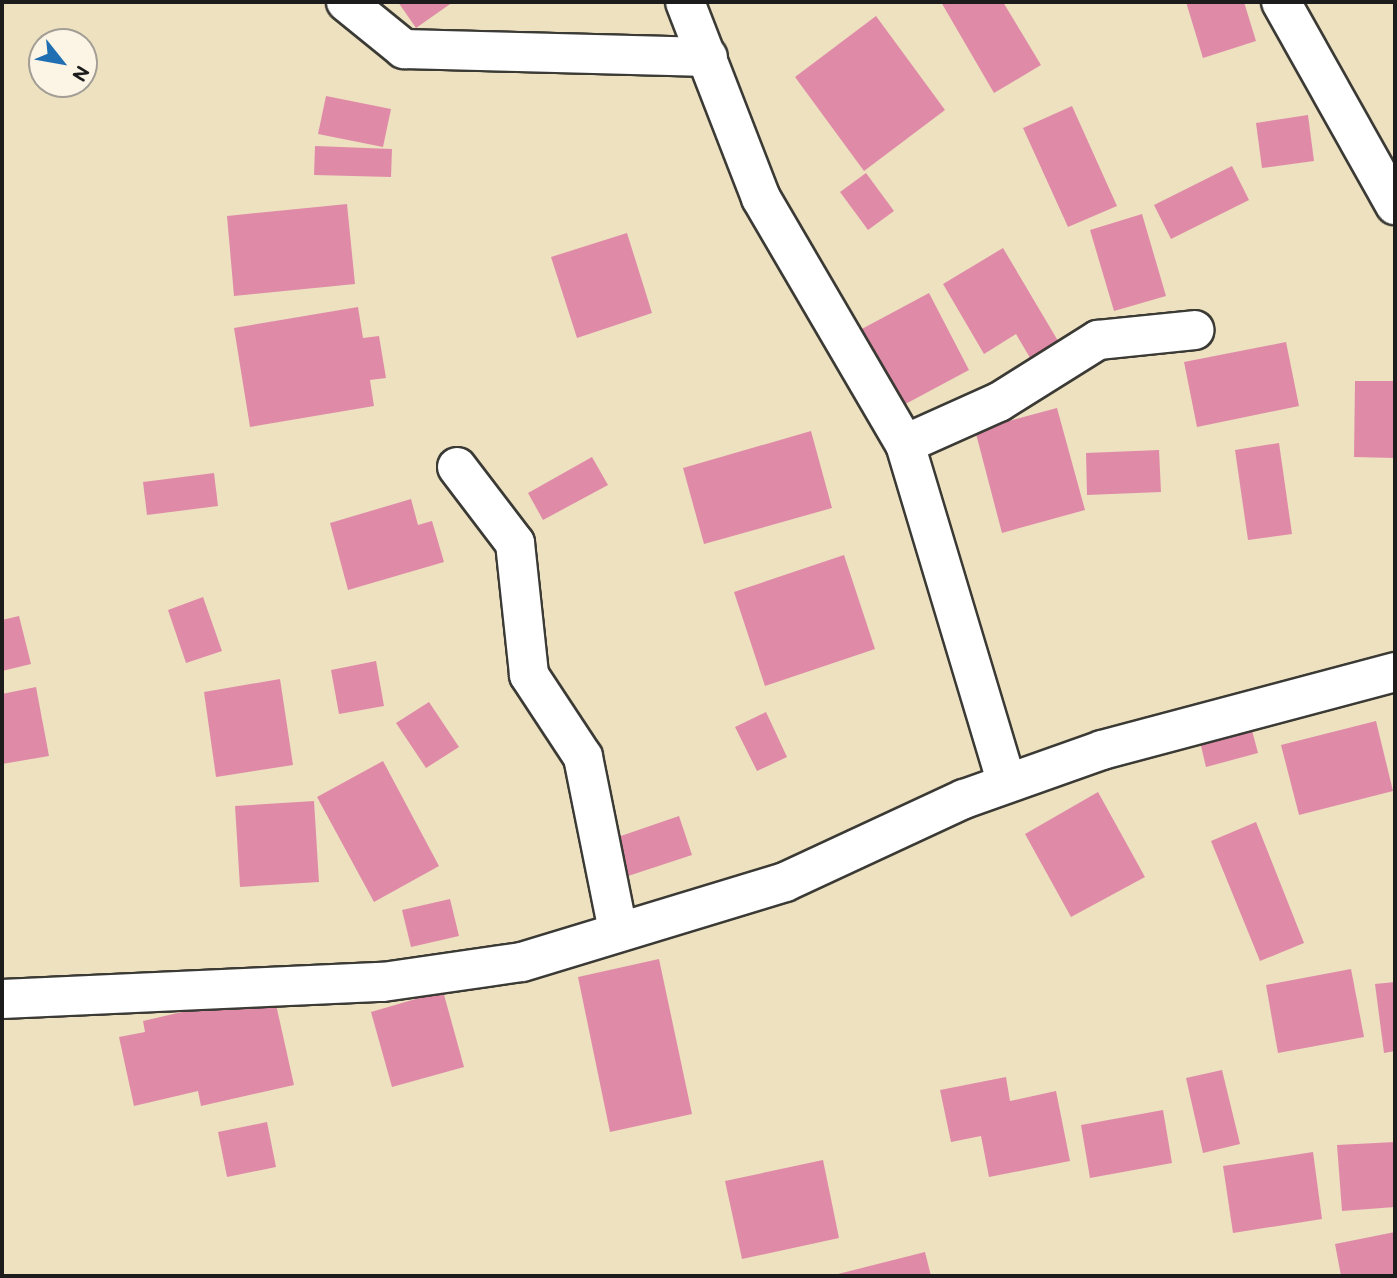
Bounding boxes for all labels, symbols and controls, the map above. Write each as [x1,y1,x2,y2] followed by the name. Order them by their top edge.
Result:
[28,28,98,98] north arrow
[66,61,93,85] text: N

